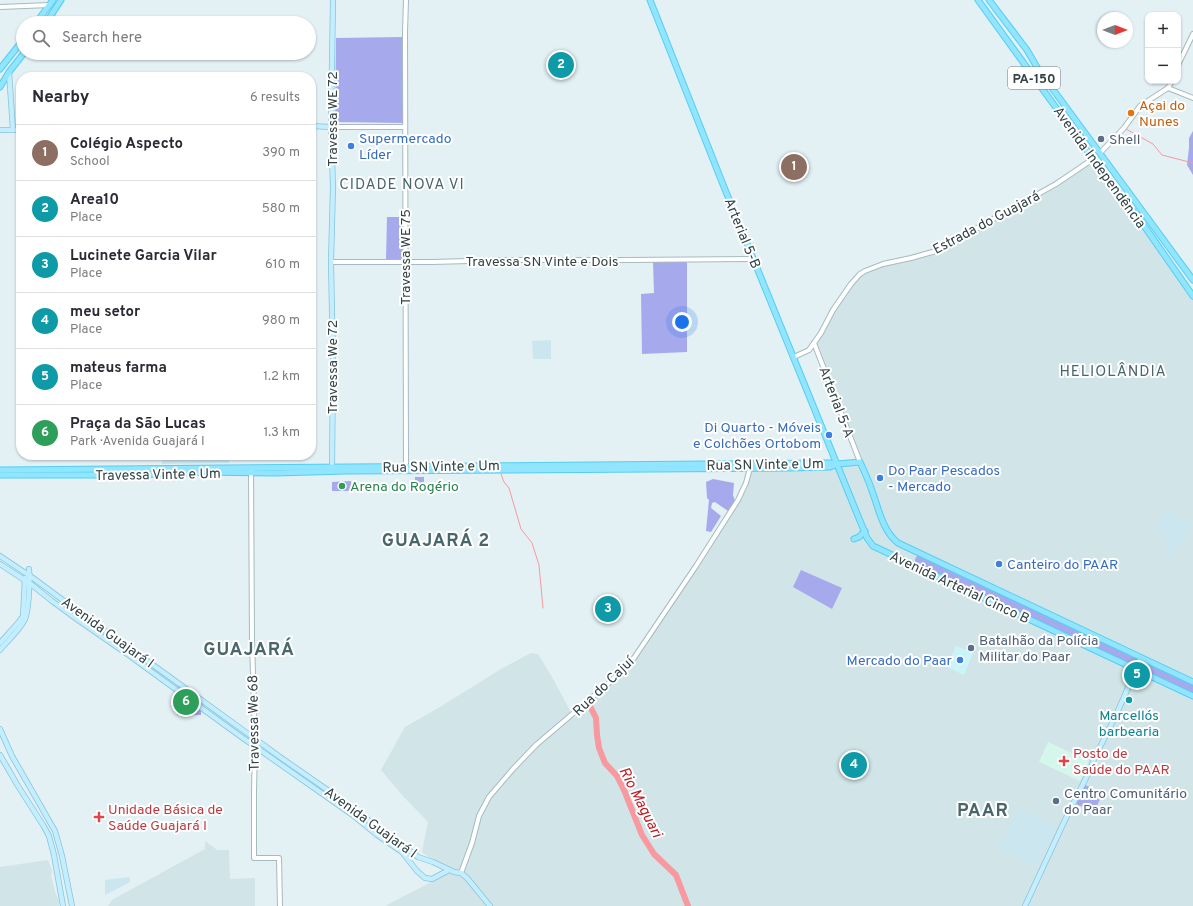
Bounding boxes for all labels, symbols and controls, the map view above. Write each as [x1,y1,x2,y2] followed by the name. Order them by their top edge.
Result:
[1097,12,1133,48] north arrow
[1145,12,1181,84] map controls
[1145,12,1181,48] button: +
[16,16,316,60] search box
[30,27,52,49] icon: search
[62,29,142,48] text: Search here
[1145,48,1181,84] button: −
[548,50,574,80] pin: 2
[1008,67,1060,89] road number: PA-150
[325,71,342,167] street label: Travessa WE 72
[32,87,89,109] text: Nearby
[250,90,300,106] text: 6 results
[1139,98,1185,131] place label: Açai do Nunes
[1049,104,1149,232] street label: Avenida Independência
[1126,108,1136,118] marker: Açai do Nunes
[359,131,452,164] place label: Supermercado Líder
[1109,132,1140,149] place label: Shell
[1096,134,1106,144] marker: Shell
[70,135,183,154] text: Colégio Aspecto
[346,141,356,151] marker: Supermercado Líder
[42,145,48,161] text: 1
[262,145,300,161] text: 390 m
[781,152,807,182] pin: 1
[70,154,110,170] text: School
[339,176,465,195] district label: CIDADE NOVA VI
[930,188,1043,259] street label: Estrada do Guajará
[70,191,119,210] text: Area10
[720,196,763,271] street label: Arterial 5-B
[41,201,49,217] text: 2
[262,201,300,217] text: 580 m
[398,209,415,305] street label: Travessa WE 75
[70,210,102,226] text: Place
[70,247,217,266] text: Lucinete Garcia Vilar
[465,254,619,271] street label: Travessa SN Vinte e Dois
[41,257,49,273] text: 3
[265,257,300,273] text: 610 m
[70,266,102,282] text: Place
[70,303,140,322] text: meu setor
[672,312,692,332] your location
[41,313,49,329] text: 4
[262,313,300,329] text: 980 m
[325,320,342,414] street label: Travessa We 72
[70,322,102,338] text: Place
[70,359,167,378] text: mateus farma
[1059,362,1167,382] district label: HELIOLÂNDIA
[814,365,857,441] street label: Arterial 5-A
[41,369,49,385] text: 5
[263,369,300,385] text: 1.2 km
[70,378,102,394] text: Place
[70,415,206,434] text: Praça da São Lucas
[693,420,821,453] place label: Di Quarto - Móveis e Colchões Ortobom
[41,425,49,441] text: 6
[263,425,300,441] text: 1.3 km
[824,430,834,440] marker: Di Quarto - Móveis e Colchões Ortobom
[70,434,205,450] text: Park · Avenida Guajará I
[706,456,824,475] street label: Rua SN Vinte e Um
[382,458,500,477] street label: Rua SN Vinte e Um
[888,463,1000,496] place label: Do Paar Pescados - Mercado
[95,466,221,485] street label: Travessa Vinte e Um
[875,473,885,483] marker: Do Paar Pescados - Mercado
[350,479,459,496] place label: Arena do Rogério
[337,481,347,491] marker: Arena do Rogério
[382,528,490,553] district label: GUAJARÁ 2
[887,548,1032,628] street label: Avenida Arterial Cinco B
[1007,557,1118,574] place label: Canteiro do PAAR
[994,559,1004,569] marker: Canteiro do PAAR
[58,594,157,672] street label: Avenida Guajará I
[595,594,621,624] pin: 3
[979,633,1098,666] place label: Batalhão da Polícia Militar do Paar
[203,637,295,662] district label: GUAJARÁ
[966,643,976,653] marker: Batalhão da Polícia Militar do Paar
[570,653,639,720] street label: Rua do Cajuí
[847,653,953,670] place label: Mercado do Paar
[955,655,965,665] marker: Mercado do Paar
[1124,660,1150,690] pin: 5
[245,675,264,771] street label: Travessa We 68
[173,687,199,717] pin: 6
[1124,695,1134,705] marker: Marcello´s barbearia
[1099,708,1159,741] place label: Marcello´s barbearia
[1073,746,1170,779] place label: Posto de Saúde do PAAR
[841,750,867,780] pin: 4
[1058,755,1070,767] marker: Posto de Saúde do PAAR
[614,764,666,842] water label: Rio Maguari
[321,784,420,862] street label: Avenida Guajará I
[1064,786,1187,819] place label: Centro Comunitário do Paar
[1051,796,1061,806] marker: Centro Comunitário do Paar
[957,800,1009,823] district label: PAAR
[108,802,223,835] place label: Unidade Básica de Saúde Guajará I
[93,811,105,823] marker: Unidade Básica de Saúde Guajará I

